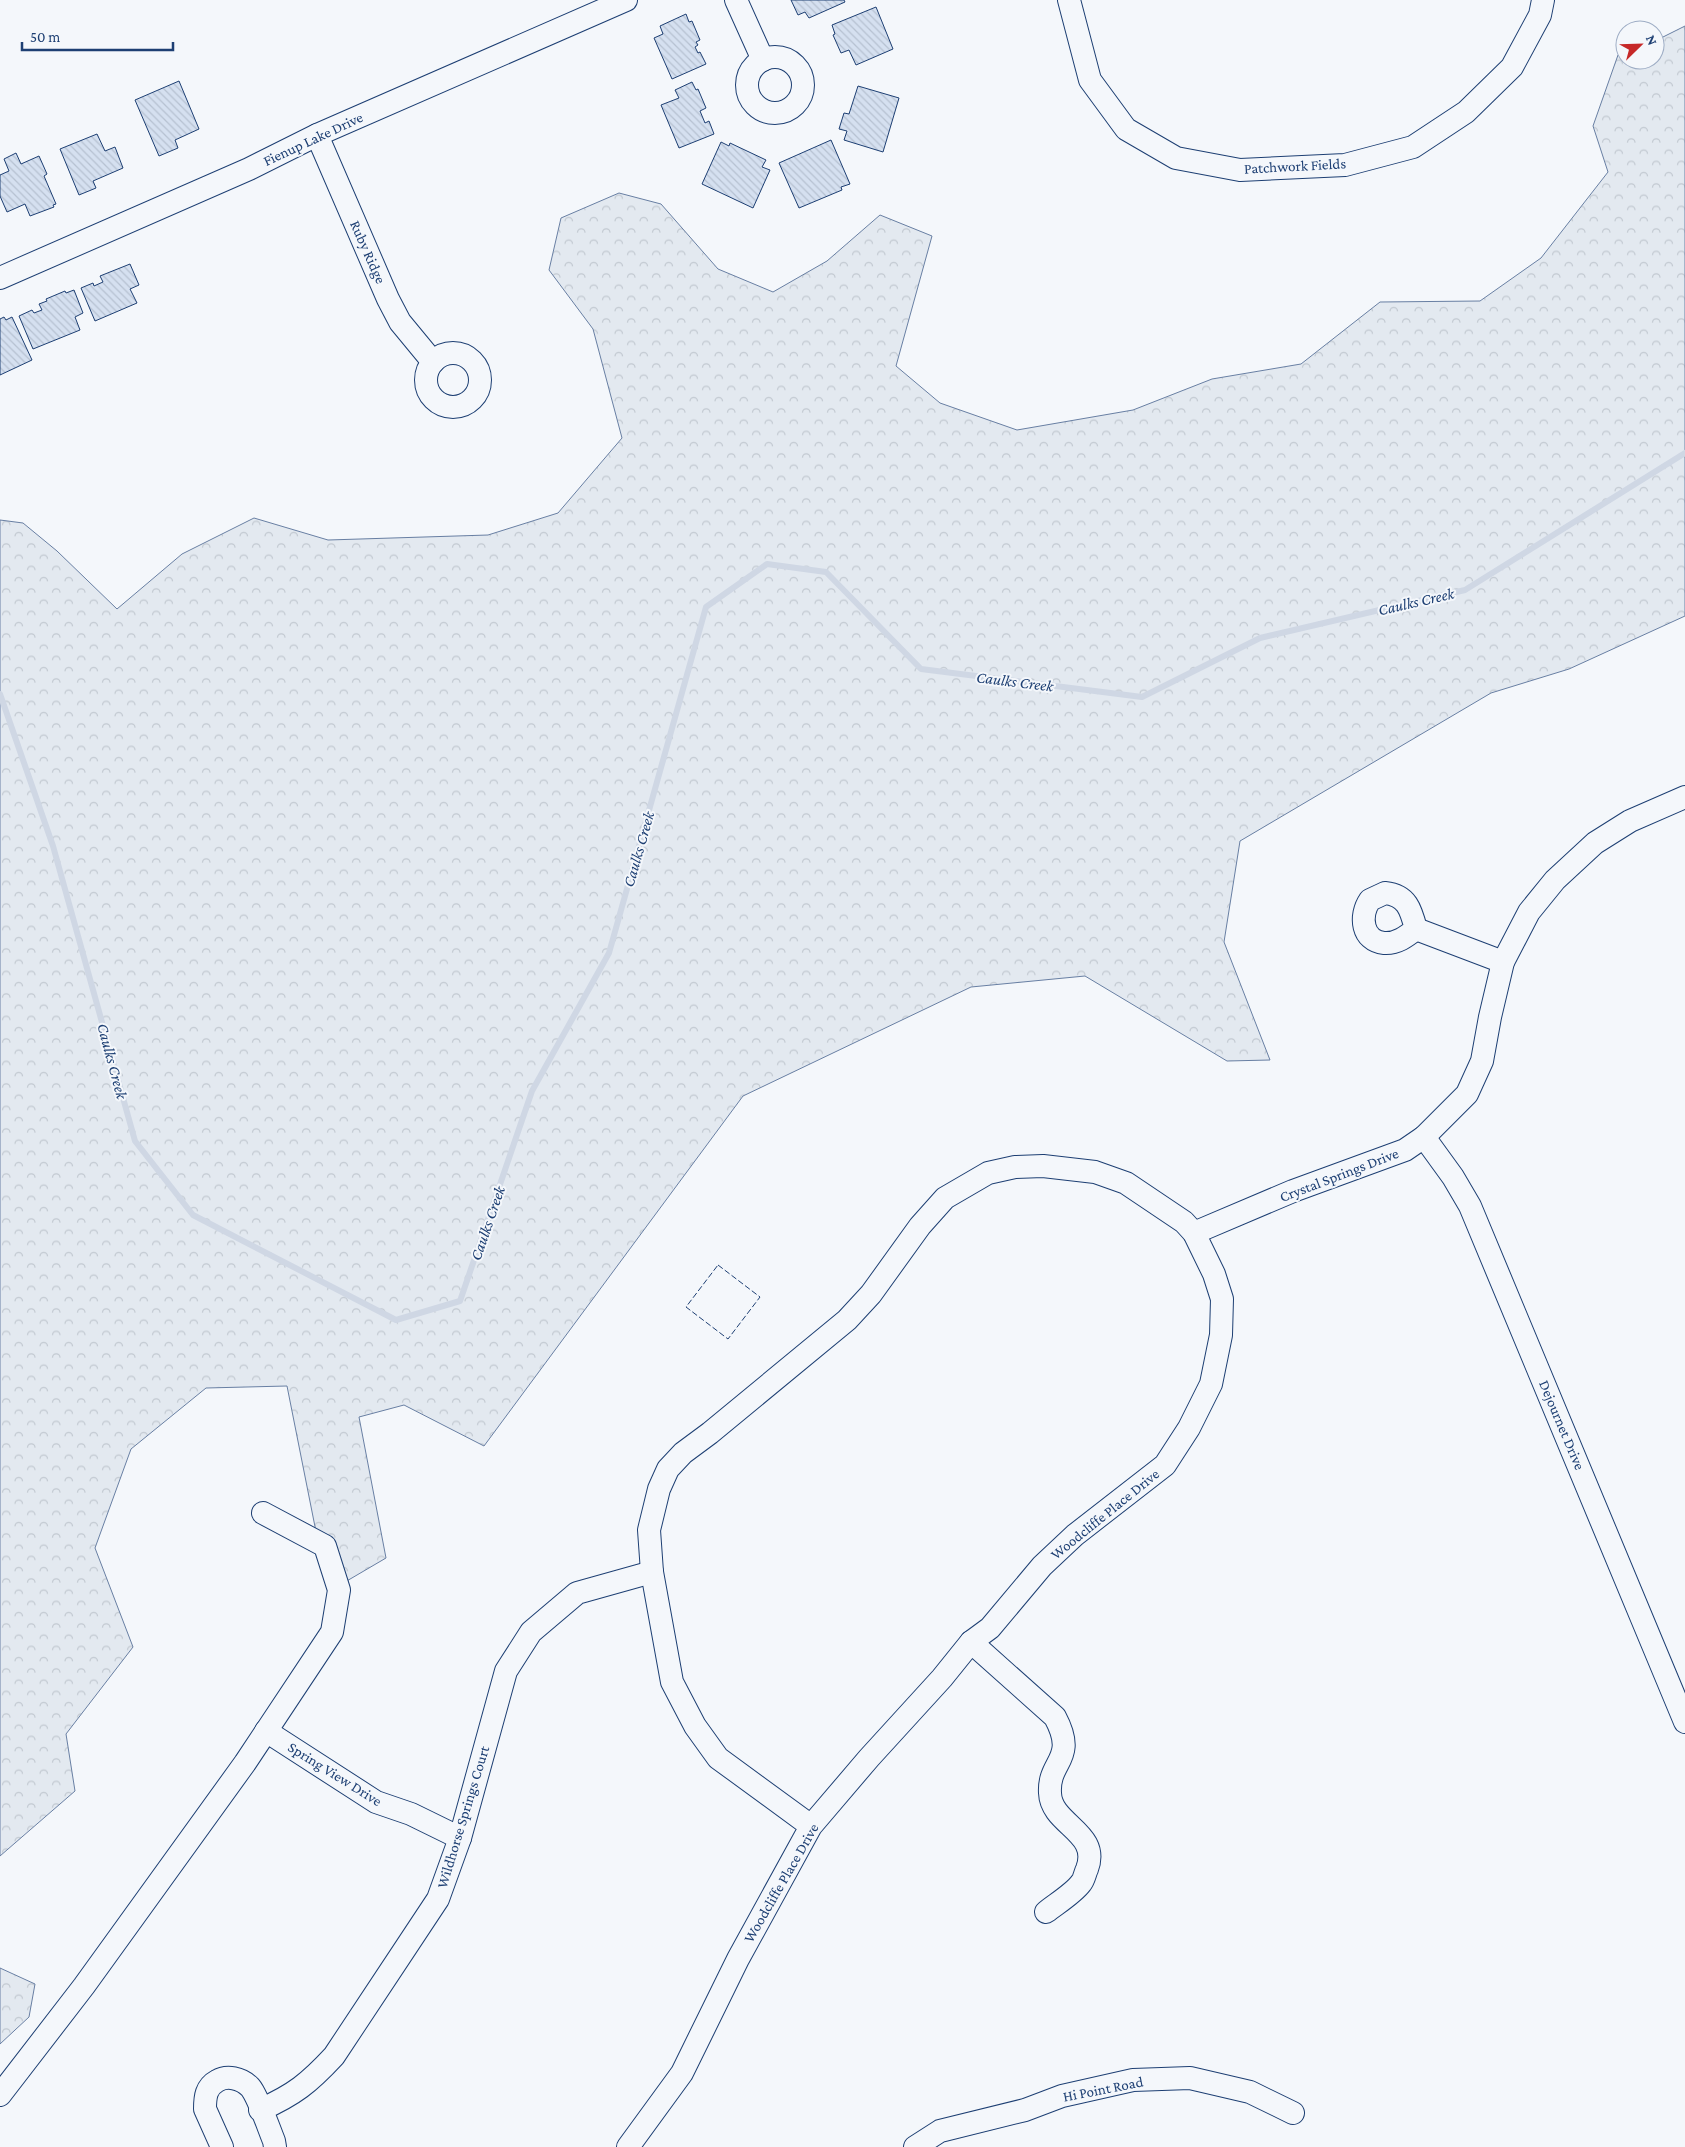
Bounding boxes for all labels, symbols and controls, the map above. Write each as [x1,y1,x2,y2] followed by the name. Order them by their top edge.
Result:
[22,20,174,52] scale bar
[1615,20,1665,70] north arrow
[30,29,60,45] text: 50 m
[1643,32,1661,48] text: N
[261,109,366,170] street label: Fienup Lake Drive
[1243,155,1347,177] street label: Patchwork Fields
[346,218,389,287] street label: Ruby Ridge
[1376,584,1457,618] water label: Caulks Creek
[975,668,1055,695] water label: Caulks Creek
[620,809,658,889] water label: Caulks Creek
[94,1021,131,1102] water label: Caulks Creek
[1277,1145,1402,1206] street label: Crystal Springs Drive
[467,1183,508,1263] water label: Caulks Creek
[1535,1378,1588,1473] street label: Dejournet Drive
[1048,1465,1163,1563] street label: Woodcliffe Place Drive
[285,1739,385,1810] street label: Spring View Drive
[434,1743,494,1890] street label: Wildhorse Springs Court
[740,1820,822,1945] street label: Woodcliffe Place Drive
[1062,2073,1145,2105] street label: Hi Point Road

